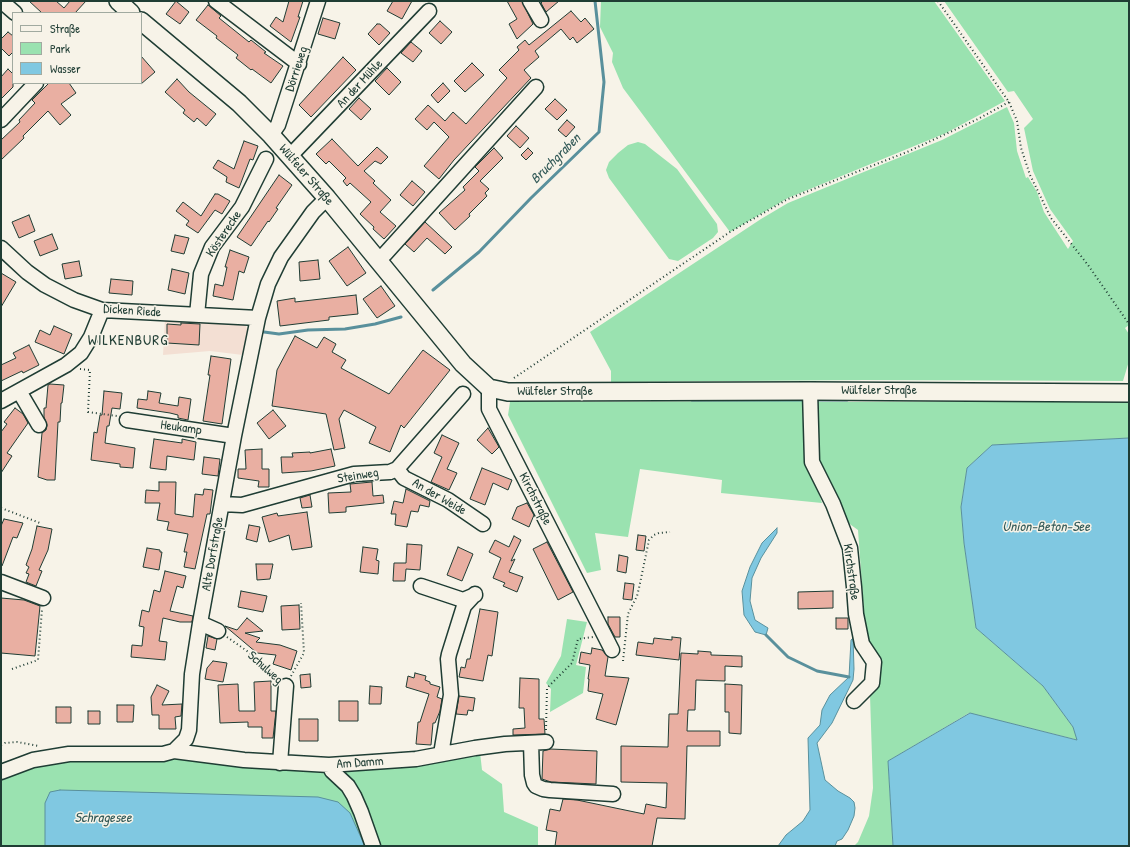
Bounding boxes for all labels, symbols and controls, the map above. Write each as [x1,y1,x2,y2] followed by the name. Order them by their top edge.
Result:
[12,12,142,84] legend
[50,20,80,37] text: Straße
[50,40,70,57] text: Park
[282,44,312,94] street label: Dörrieweg
[334,57,386,111] street label: An der Mühle
[50,60,81,77] text: Wasser
[527,130,585,188] water label: Bruchgraben
[275,141,337,209] street label: Wülfeler Straße
[203,208,245,260] street label: Kösterecke
[103,301,161,321] street label: Dicken Riede
[88,332,168,350] district label: WILKENBURG
[841,383,917,399] street label: Wülfeler Straße
[517,384,593,400] street label: Wülfeler Straße
[159,417,203,439] street label: Heukamp
[336,465,380,487] street label: Steinweg
[515,470,555,528] street label: Kirchstraße
[409,475,469,519] street label: An der Weide
[199,516,227,592] street label: Alte Dorfstraße
[1002,519,1090,535] water label: Union-Beton-See
[839,543,863,601] street label: Kirchstraße
[244,648,286,688] street label: Schulweg
[336,754,384,772] street label: Am Damm
[75,810,131,826] water label: Schragesee

